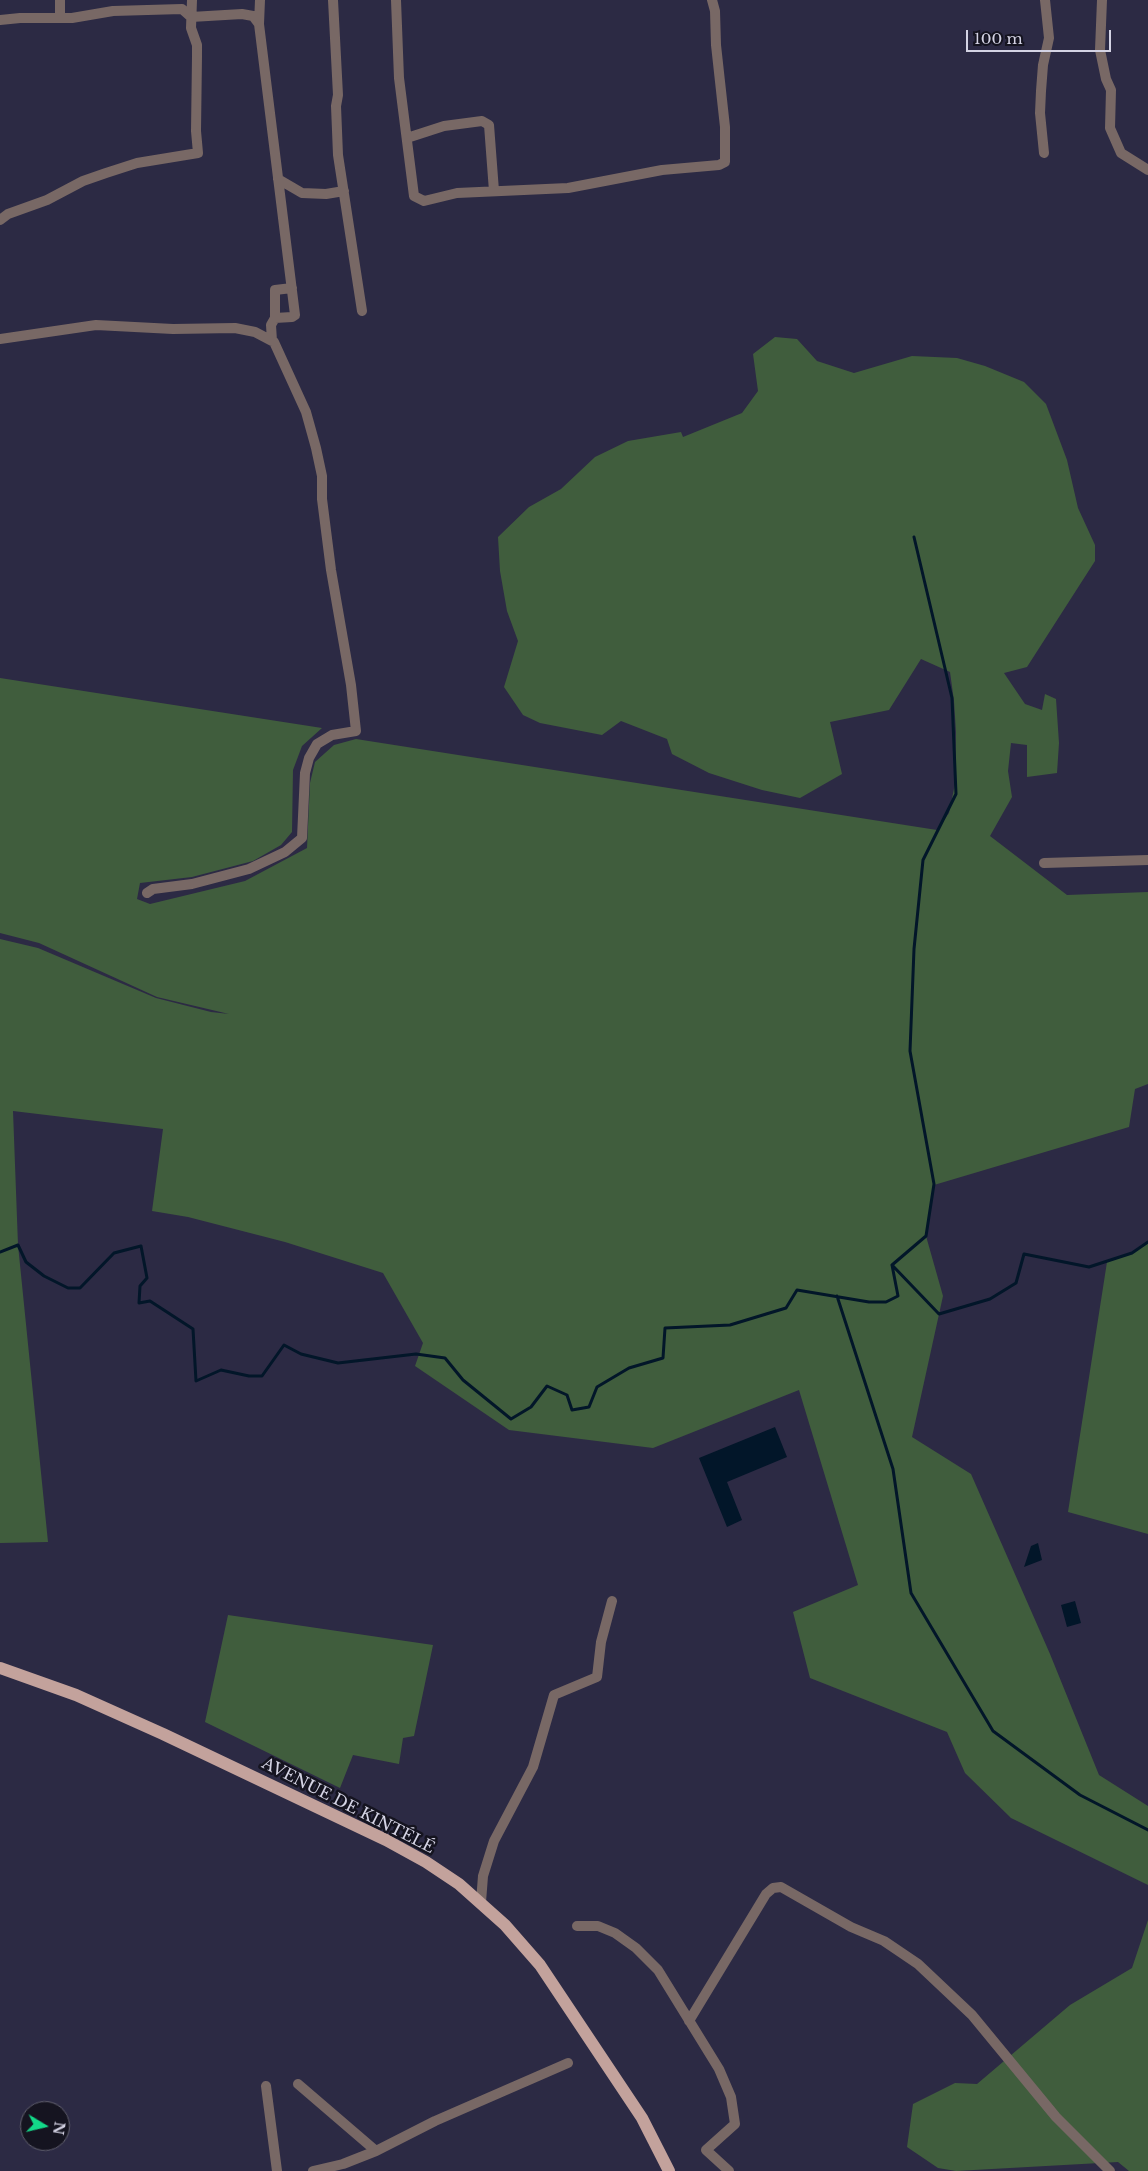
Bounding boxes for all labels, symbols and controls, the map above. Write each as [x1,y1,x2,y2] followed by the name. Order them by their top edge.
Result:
[968,20,1113,52] scale bar
[974,29,1023,48] text: 100 m
[259,1754,437,1858] street label: AVENUE DE KINTÉLÉ
[20,2101,70,2151] north arrow
[49,2120,69,2136] text: N

